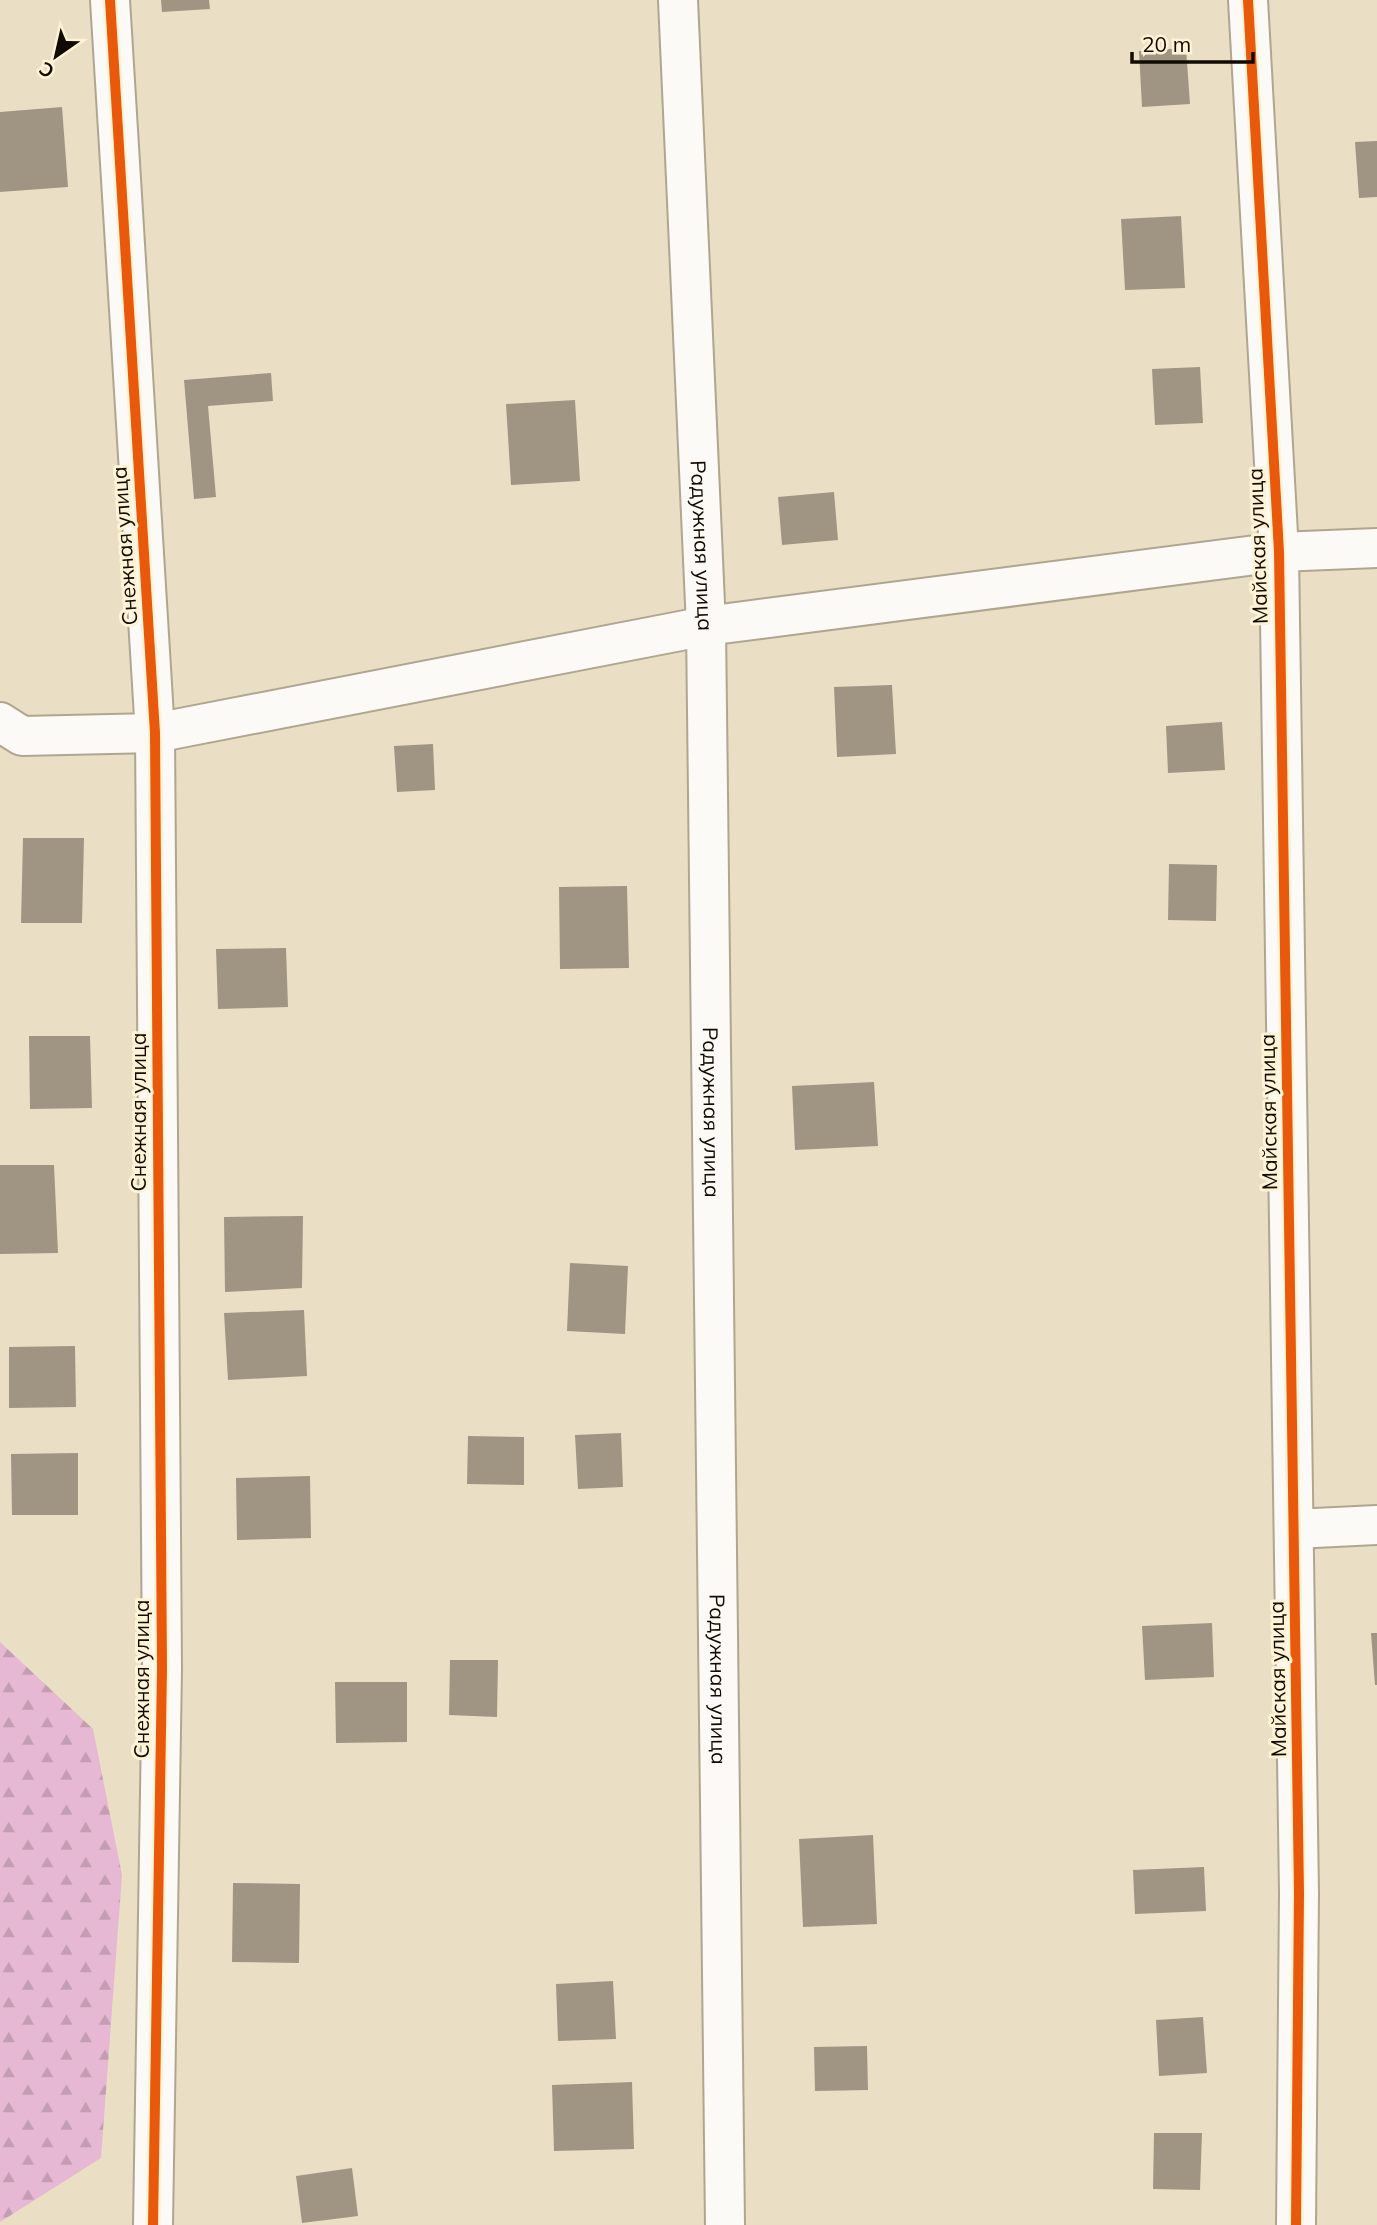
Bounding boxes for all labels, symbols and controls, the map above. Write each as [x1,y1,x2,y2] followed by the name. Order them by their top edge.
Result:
[21,21,91,91] north arrow
[1132,21,1253,65] scale bar
[1142,31,1191,57] text: 20 m
[34,57,59,84] text: С
[686,459,719,631] street label: Радужная улица
[105,466,143,626] street label: Снежная улица
[1241,467,1273,625] street label: Майская улица
[698,1027,726,1198] street label: Радужная улица
[125,1032,151,1192] street label: Снежная улица
[1254,1034,1282,1190] street label: Майская улица
[705,1594,733,1765] street label: Радужная улица
[128,1599,154,1759] street label: Снежная улица
[1263,1601,1291,1757] street label: Майская улица

